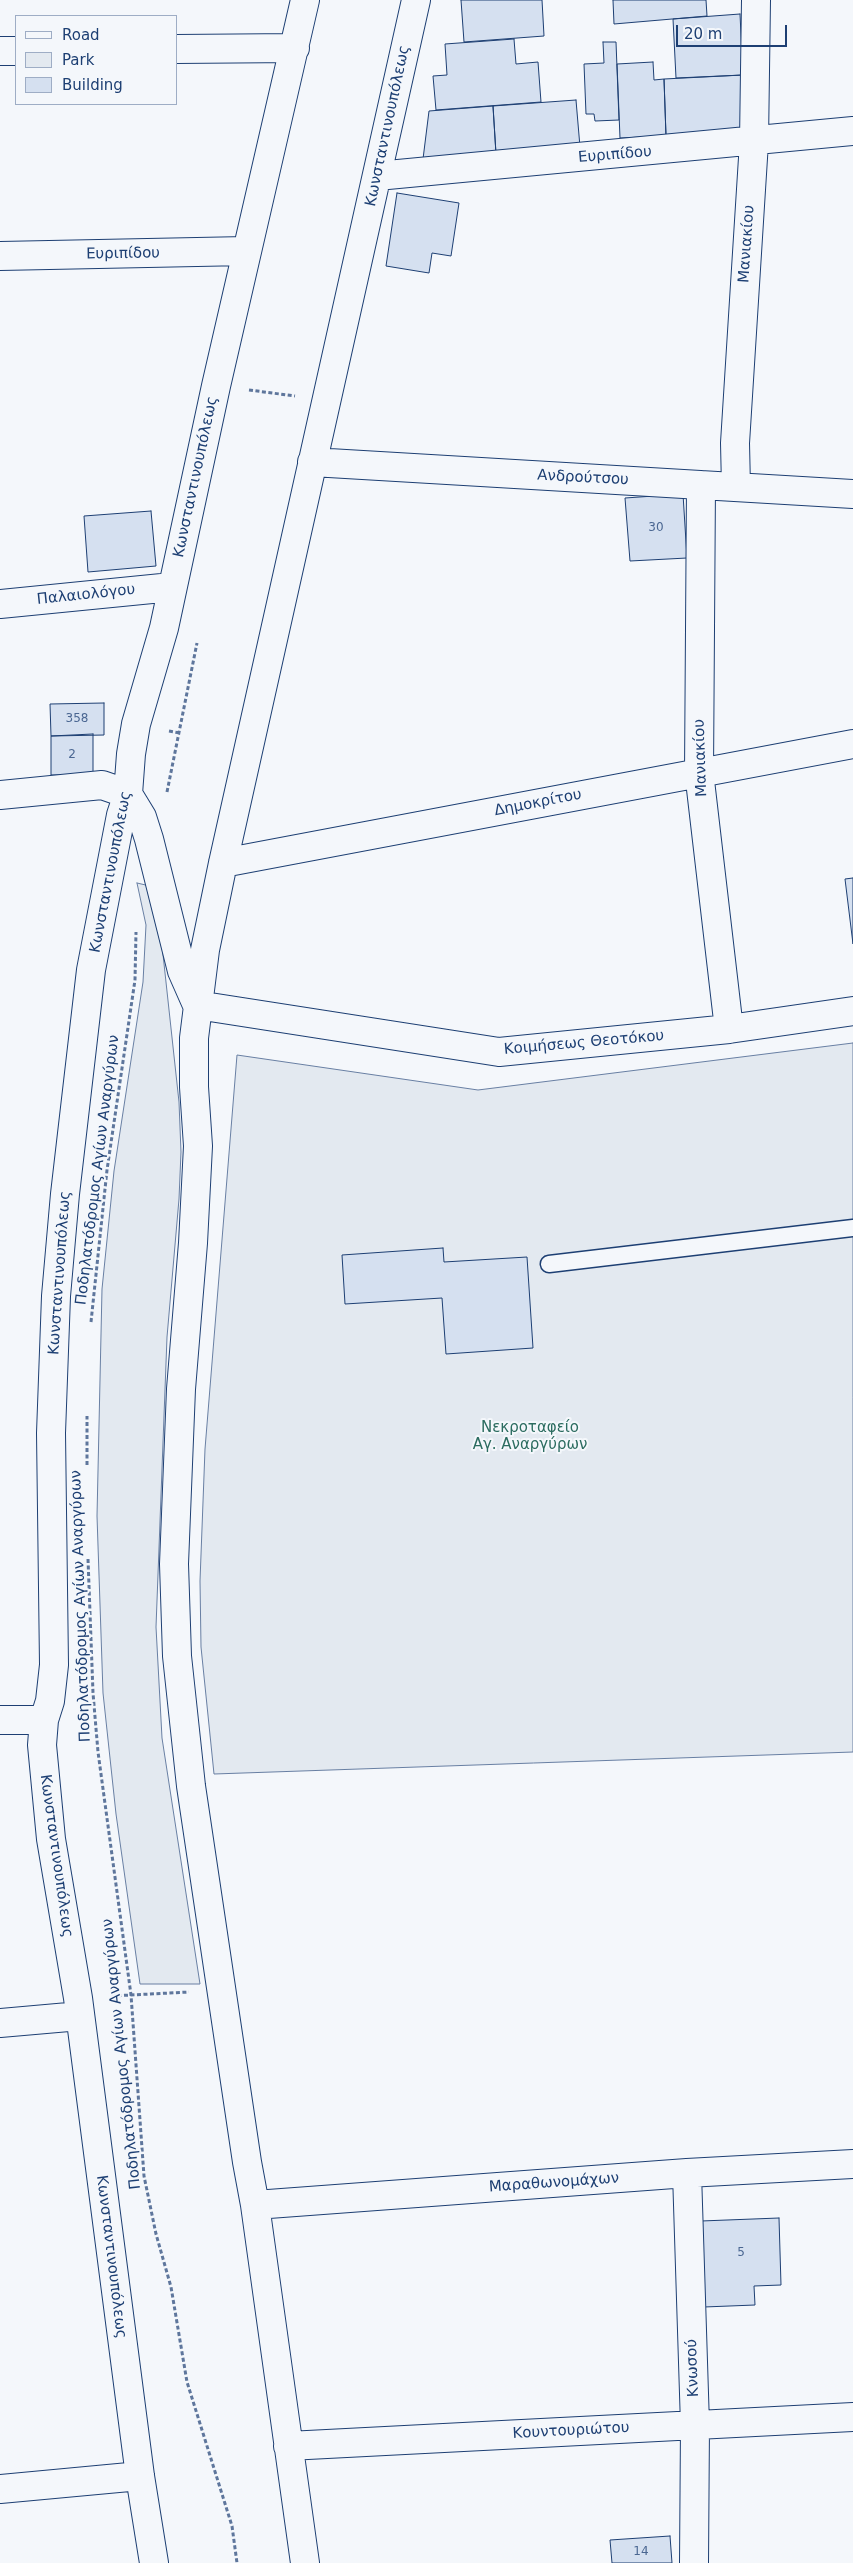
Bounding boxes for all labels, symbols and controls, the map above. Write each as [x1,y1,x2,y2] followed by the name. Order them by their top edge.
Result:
[15,15,178,105] legend
[678,15,789,47] scale bar
[684,25,722,43] text: 20 m
[62,26,100,44] text: Road
[362,44,414,208] street label: Κωνσταντινουπόλεως
[62,51,94,69] text: Park
[62,76,123,94] text: Building
[577,143,653,167] street label: Ευριπίδου
[735,204,759,284] street label: Μανιακίου
[86,244,160,264] street label: Ευριπίδου
[170,395,222,559] street label: Κωνσταντινουπόλεως
[537,467,629,489] street label: Ανδρούτσου
[648,521,664,535] house number: 30
[36,581,136,609] street label: Παλαιολόγου
[66,712,88,726] house number: 358
[691,719,711,797] street label: Μανιακίου
[68,748,76,762] house number: 2
[493,786,583,820] street label: Δημοκρίτου
[86,790,136,954] street label: Κωνσταντινουπόλεως
[503,1027,665,1059] street label: Κοιμήσεως Θεοτόκου
[72,1034,124,1306] street label: Ποδηλατόδρομος Αγίων Αναργύρων
[45,1190,75,1356] street label: Κωνσταντινουπόλεως
[473,1419,587,1454] park label: Νεκροταφείο Αγ. Αναργύρων
[67,1470,95,1742] street label: Ποδηλατόδρομος Αγίων Αναργύρων
[36,1773,76,1939] street label: Κωνσταντινουπόλεως
[99,1918,145,2190] street label: Ποδηλατόδρομος Αγίων Αναργύρων
[488,2169,620,2197] street label: Μαραθωνομάχων
[92,2174,130,2340] street label: Κωνσταντινουπόλεως
[737,2246,745,2260] house number: 5
[683,2339,703,2397] street label: Κνωσού
[512,2419,630,2443] street label: Κουντουριώτου
[633,2545,649,2559] house number: 14

